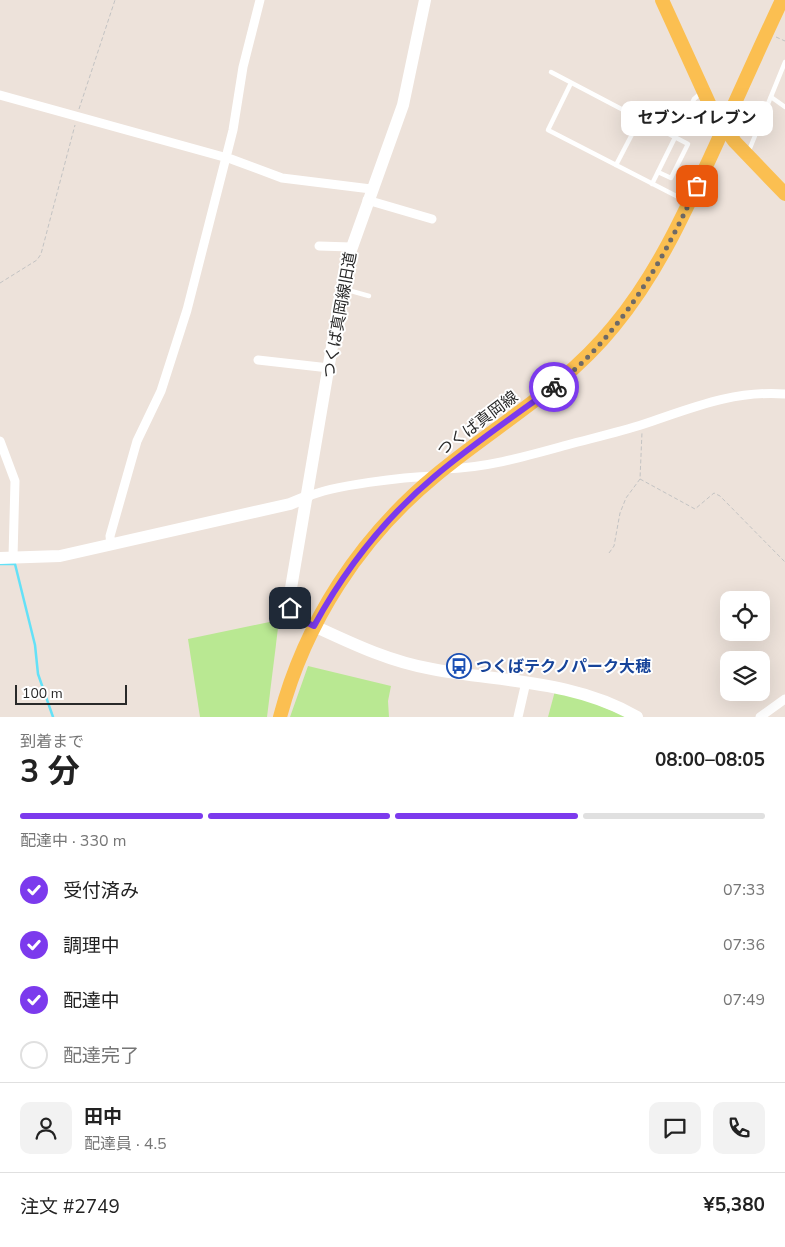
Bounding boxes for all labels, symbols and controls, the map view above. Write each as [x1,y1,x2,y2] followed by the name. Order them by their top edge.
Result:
[621,101,773,136] callout: セブン-イレブン
[638,107,756,129] text: セブン-イレブン
[676,165,718,207] pin
[683,172,711,200] icon: bag
[318,250,362,380] street label: つくば真岡線旧道
[529,362,579,412] courier
[540,373,568,401] icon: bike
[433,386,523,461] street label: つくば真岡線
[269,587,311,629] pin
[720,591,770,701] map controls
[720,591,770,641] button: locate
[276,594,304,622] icon: home
[720,651,770,701] button: layers
[446,653,472,679] bus stop icon: つくばテクノパーク大穂
[476,656,651,678] place label: つくばテクノパーク大穂
[15,682,128,705] scale bar
[22,684,63,703] text: 100 m
[20,731,84,753] text: 到着まで
[655,747,765,773] text: 08:00–08:05
[20,750,80,793] text: 3 分
[20,830,126,852] text: 配達中 · 330 m
[20,876,48,904] icon: check
[63,878,139,904] text: 受付済み
[723,879,765,901] text: 07:33
[20,931,48,959] icon: check
[63,933,120,959] text: 調理中
[723,934,765,956] text: 07:36
[20,986,48,1014] icon: check
[63,988,120,1014] text: 配達中
[723,989,765,1011] text: 07:49
[63,1043,139,1069] text: 配達完了
[20,1102,72,1154] button: person
[649,1102,701,1154] button: chat
[713,1102,765,1154] button: phone
[84,1104,122,1130] text: 田中
[84,1133,167,1155] text: 配達員 · 4.5
[703,1192,765,1218] text: ¥5,380
[20,1194,120,1220] text: 注文 #2749

